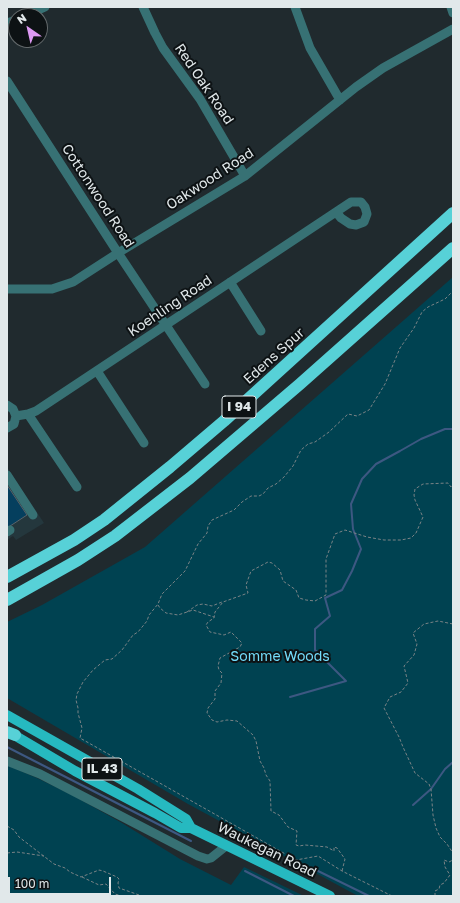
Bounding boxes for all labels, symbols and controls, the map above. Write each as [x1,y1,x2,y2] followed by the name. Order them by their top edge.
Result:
[8,8,48,48] north arrow
[14,11,29,26] text: N
[171,41,237,127] street label: Red Oak Road
[58,141,138,251] street label: Cottonwood Road
[163,145,257,213] street label: Oakwood Road
[125,272,215,340] street label: Koehling Road
[240,324,308,388] street label: Edens Spur
[222,396,256,418] road number: I 94
[230,649,330,665] park label: Somme Woods
[82,758,122,780] road number: IL 43
[215,819,319,881] street label: Waukegan Road
[10,869,113,895] scale bar
[15,876,49,891] text: 100 m

